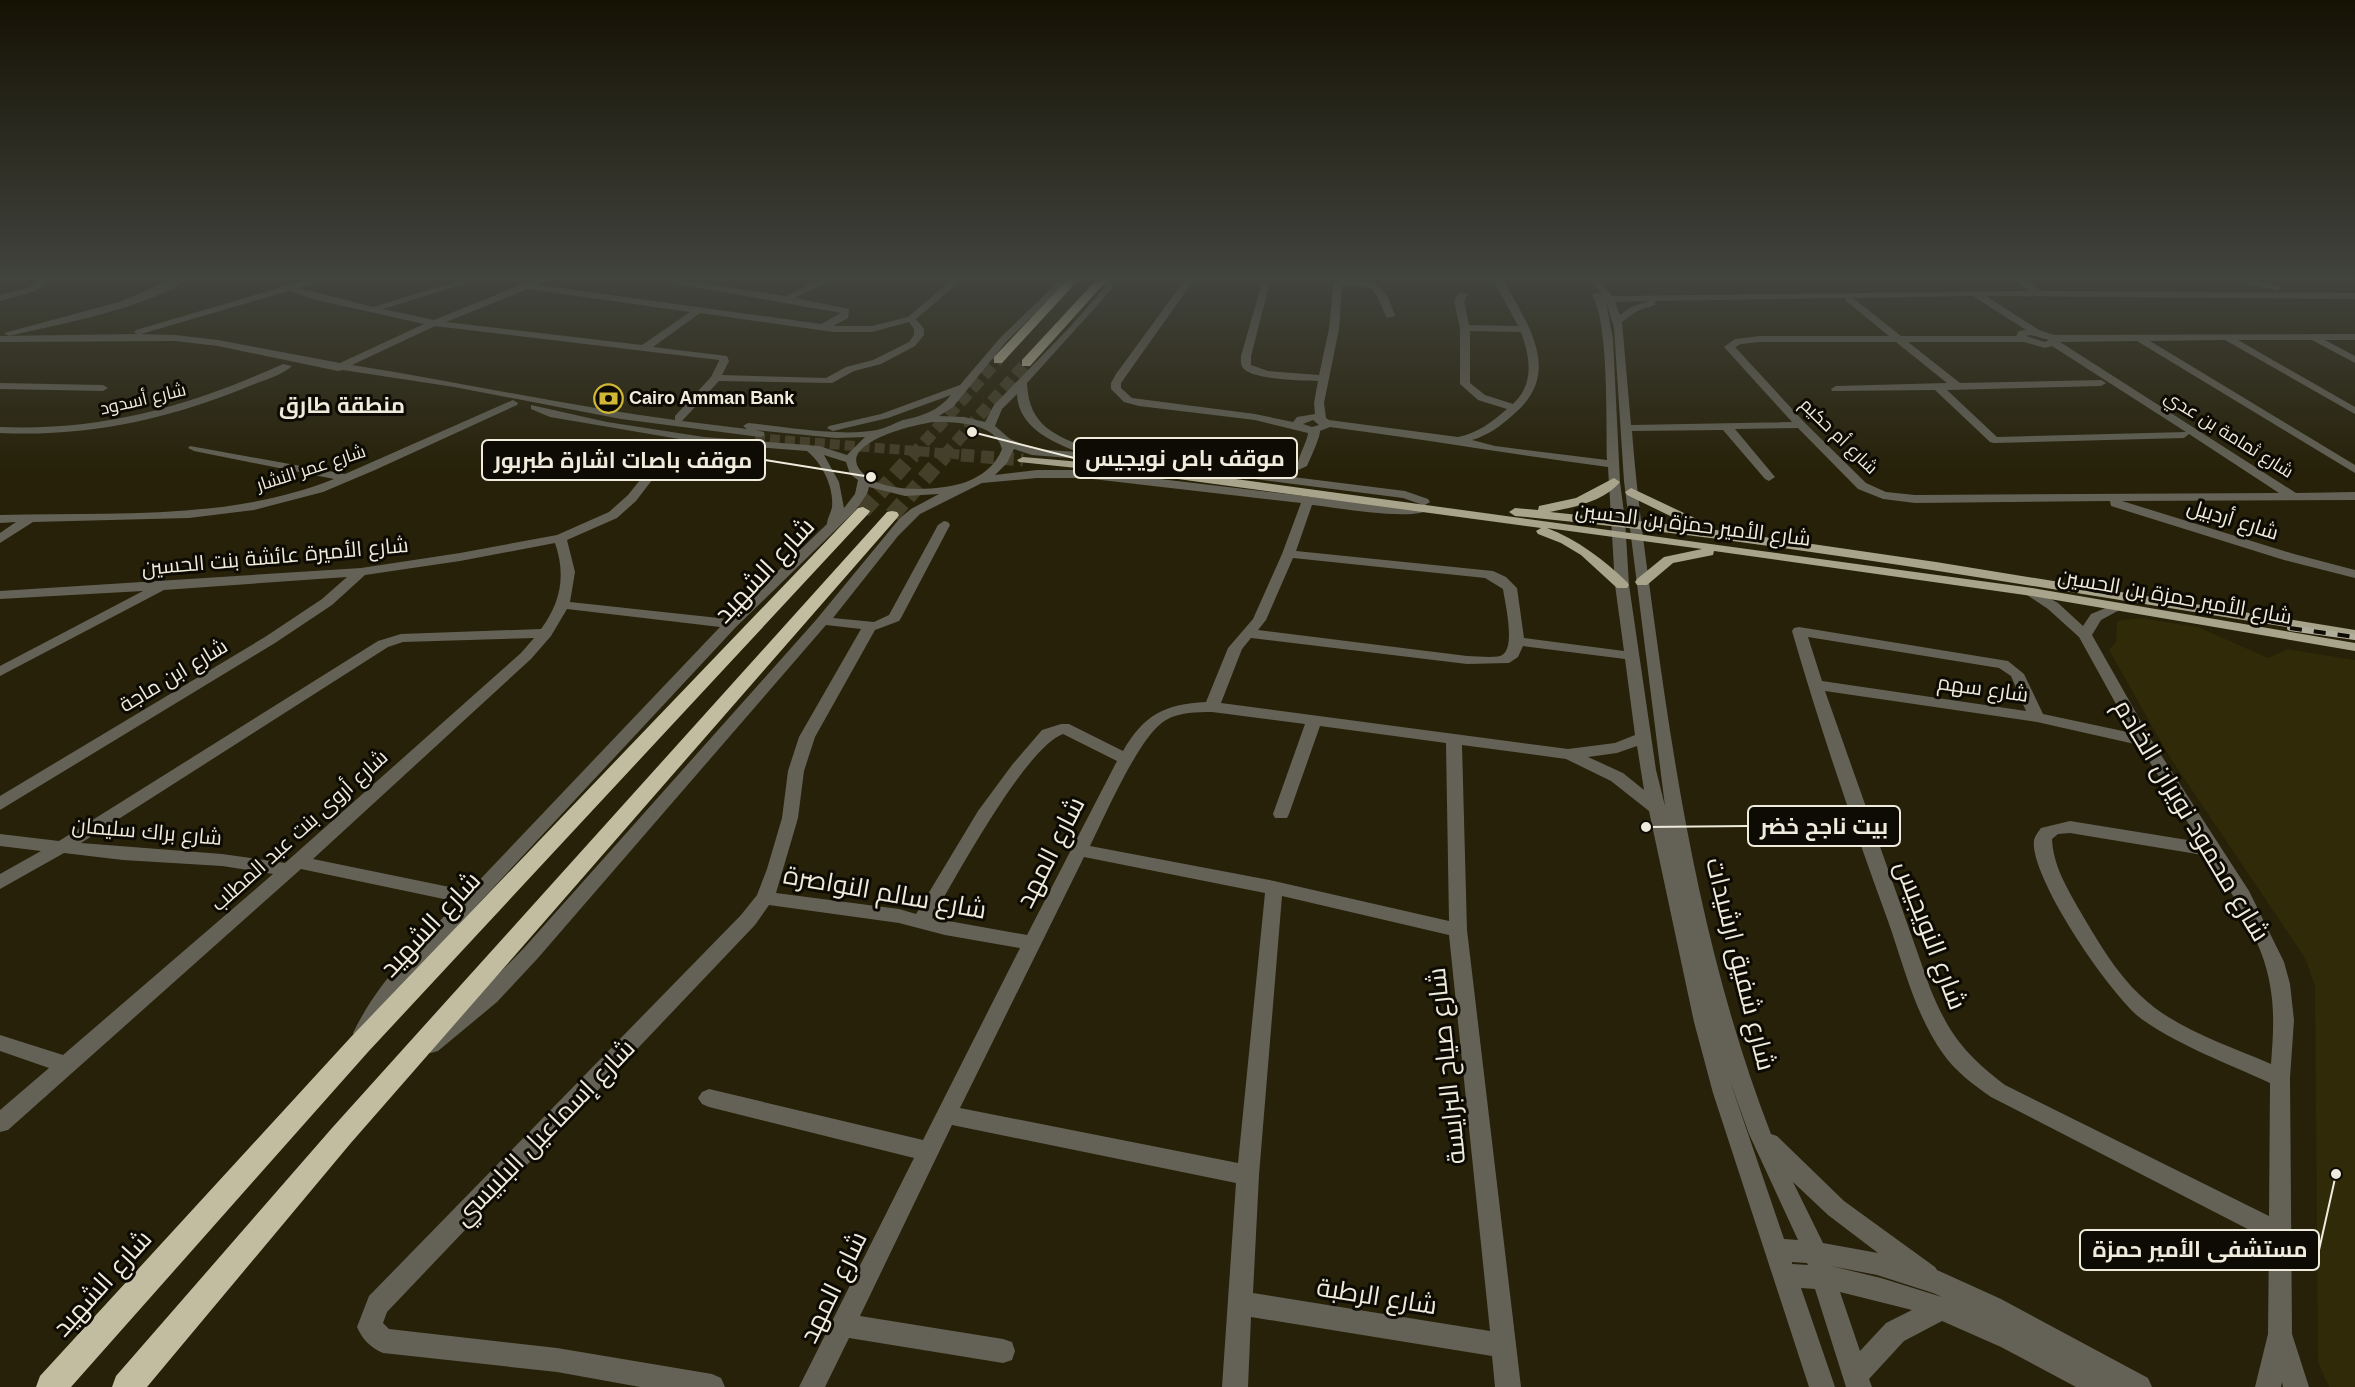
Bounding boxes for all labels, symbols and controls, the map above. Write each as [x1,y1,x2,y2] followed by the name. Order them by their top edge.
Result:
[98,378,188,421] street label: شارع أسدود
[592,382,624,414] bank icon: Cairo Amman Bank
[2159,386,2297,485] street label: شارع ثمامة بن عدي
[629,388,795,408] place label: Cairo Amman Bank
[279,393,405,419] district label: منطقة طارق
[1795,393,1883,479] street label: شارع أم حكيم
[1074,438,1297,478] callout: موقف باص نويجيس
[482,440,765,480] callout: موقف باصات اشارة طبربور
[253,441,369,497] street label: شارع عمر النشار
[1085,446,1285,472] text: موقف باص نويجيس
[493,448,752,474] text: موقف باصات اشارة طبربور
[2184,493,2282,547] street label: شارع أردبيل
[1574,498,1812,553] street label: شارع الأمير حمزة بن الحسين
[708,511,822,630] street label: شارع الشهيد
[141,533,410,582] street label: شارع الأميرة عائشة بنت الحسين
[2056,564,2294,631] street label: شارع الأمير حمزة بن الحسين
[115,634,233,719] street label: شارع ابن ماجة
[1936,670,2030,709] street label: شارع سهم
[2105,694,2276,948] street label: شارع محمود نويران الخادم
[205,744,394,917] street label: شارع أروى بنت عبد المطلب
[1009,792,1092,913] street label: شارع المهد
[1748,806,1900,846] callout: بيت ناجح خضر
[71,813,223,852] street label: شارع براك سليمان
[1759,814,1888,841] text: بيت ناجح خضر
[1698,854,1782,1074] street label: شارع شفيق ارشيدات
[1887,856,1973,1014] street label: شارع النويجيس
[781,859,989,928] street label: شارع سالم النواصرة
[374,865,488,984] street label: شارع الشهيد
[1421,966,1473,1166] street label: شارع صياح البرايسة
[447,1033,644,1234] street label: شارع إسماعيل البلبيسي
[46,1224,159,1344] street label: شارع الشهيد
[793,1226,875,1349] street label: شارع المهد
[2080,1230,2319,1270] callout: مستشفى الأمير حمزة
[2092,1237,2308,1263] text: مستشفى الأمير حمزة
[1314,1272,1439,1322] street label: شارع الرطبة

